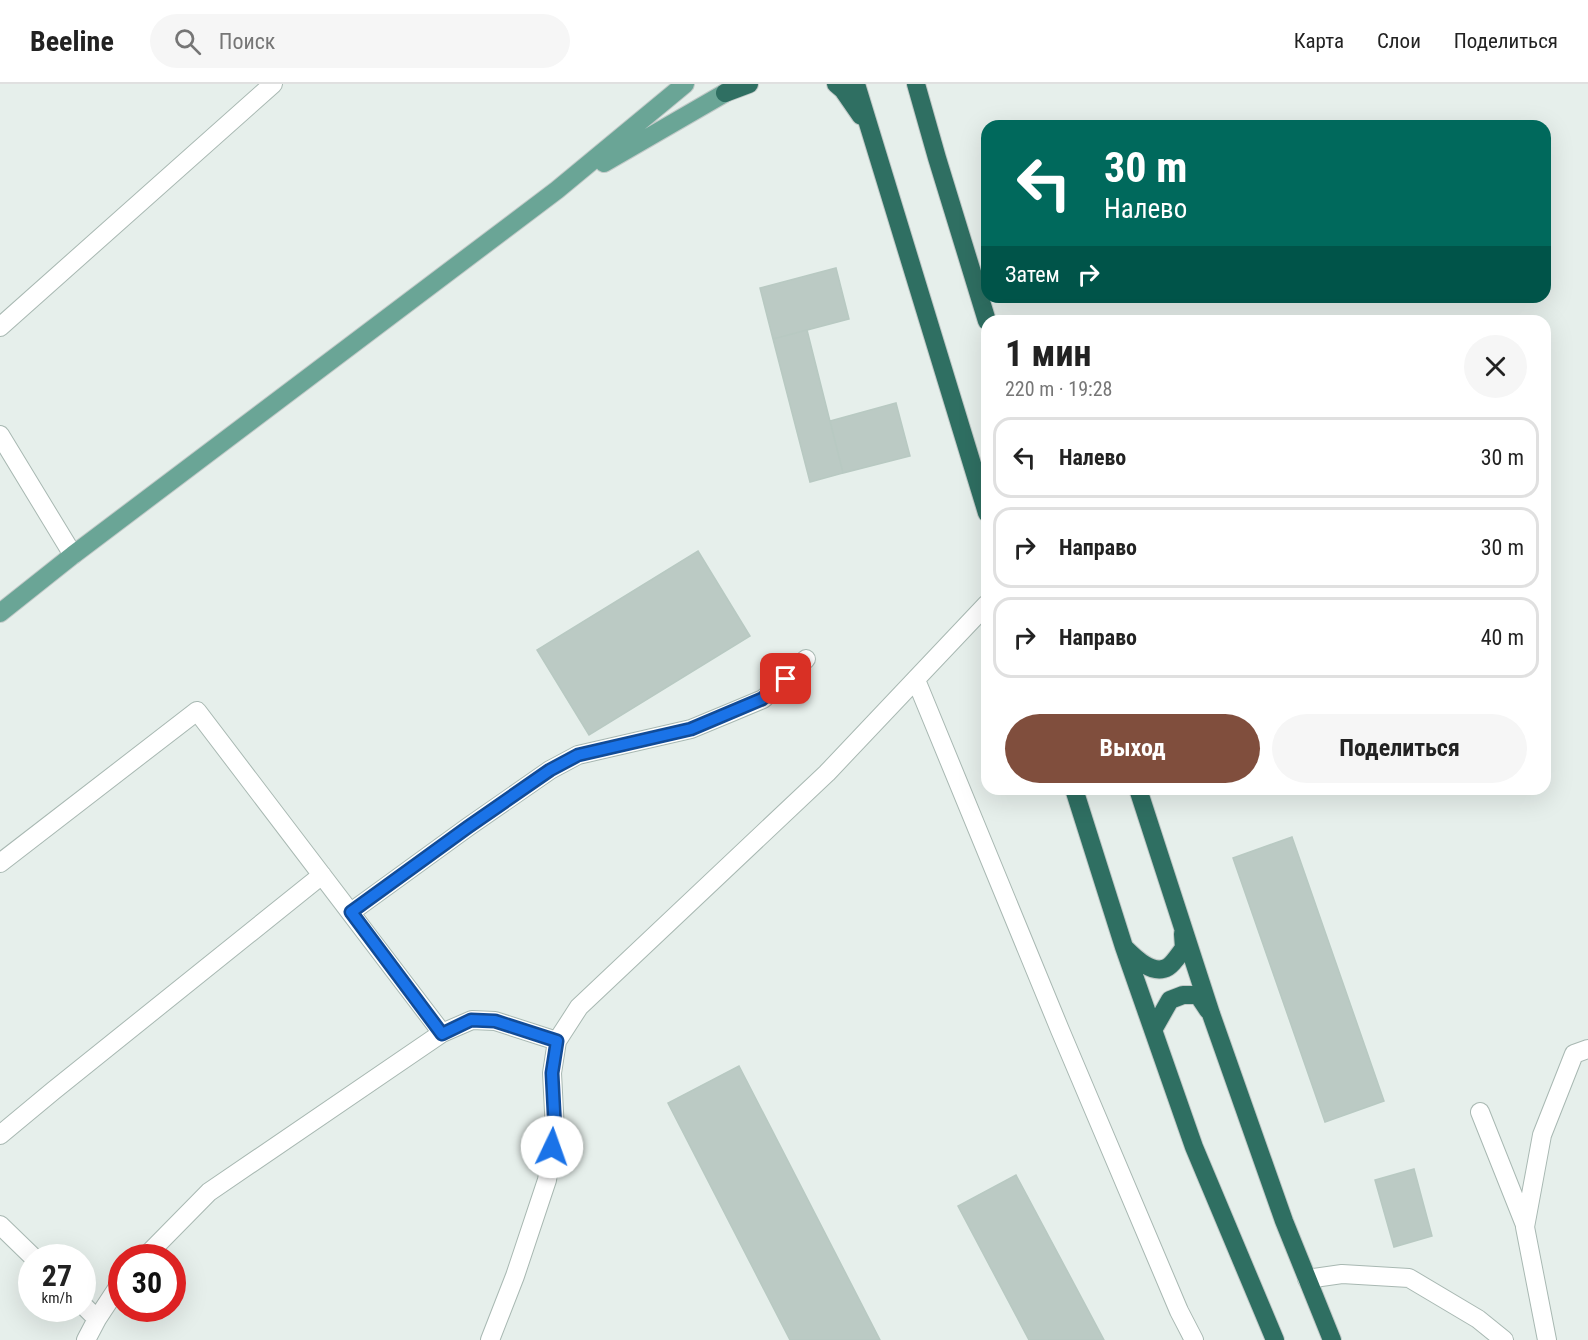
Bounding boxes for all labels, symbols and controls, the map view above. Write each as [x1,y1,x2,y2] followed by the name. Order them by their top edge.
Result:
[150,14,570,68] search box
[30,25,114,58] text: Beeline
[171,25,204,58] icon: search
[219,29,275,54] text: Поиск
[1294,29,1344,53] text: Карта
[1377,29,1421,53] text: Слои
[1454,29,1558,53] text: Поделиться
[1104,143,1187,192] text: 30 m
[1005,144,1083,222] icon: left
[1104,193,1187,225] text: Налево
[1072,258,1105,291] icon: right
[1005,262,1060,287] text: Затем
[1005,333,1091,375] text: 1 мин
[1464,335,1527,398] button: close
[1005,377,1112,401] text: 220 m · 19:28
[1008,441,1041,474] icon: left
[1059,445,1126,470] text: Налево
[1481,445,1524,470] text: 30 m
[1008,531,1041,564] icon: right
[1059,535,1137,560] text: Направо
[1481,535,1524,560] text: 30 m
[1008,621,1041,654] icon: right
[1059,625,1137,650] text: Направо
[1481,625,1524,650] text: 40 m
[760,653,811,704] pin
[769,662,802,695] icon: arrive
[1005,714,1260,783] button: Выход
[1272,714,1527,783] button: Поделиться
[520,1115,584,1179] position arrow
[108,1244,186,1322] speed limit sign: 30
[42,1258,72,1293] text: 27
[42,1289,72,1307] text: km/h

